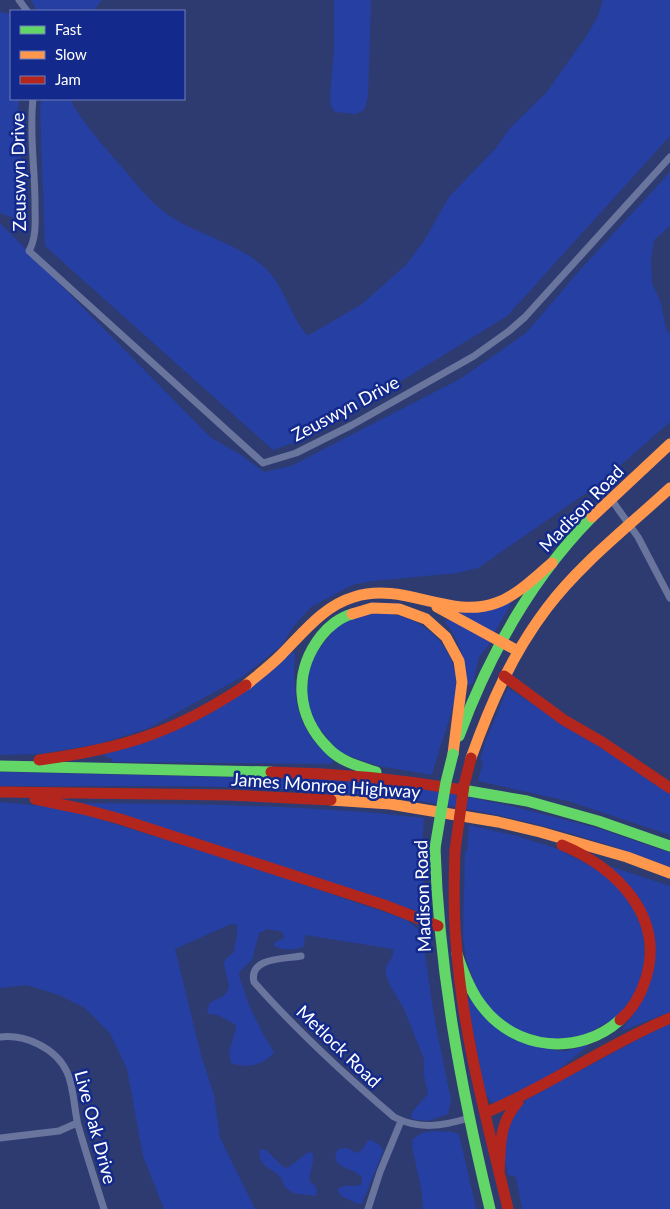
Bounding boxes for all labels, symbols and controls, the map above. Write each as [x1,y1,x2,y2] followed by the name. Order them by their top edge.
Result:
[10,10,185,100] legend
[55,20,82,38] text: Fast
[55,45,87,63] text: Slow
[55,70,81,88] text: Jam
[6,112,30,232] street label: Zeuswyn Drive
[287,370,403,446] street label: Zeuswyn Drive
[534,460,628,556] street label: Madison Road
[231,767,422,803] street label: James Monroe Highway
[409,839,435,953] street label: Madison Road
[292,1000,386,1092] street label: Metlock Road
[70,1068,122,1186] street label: Live Oak Drive

